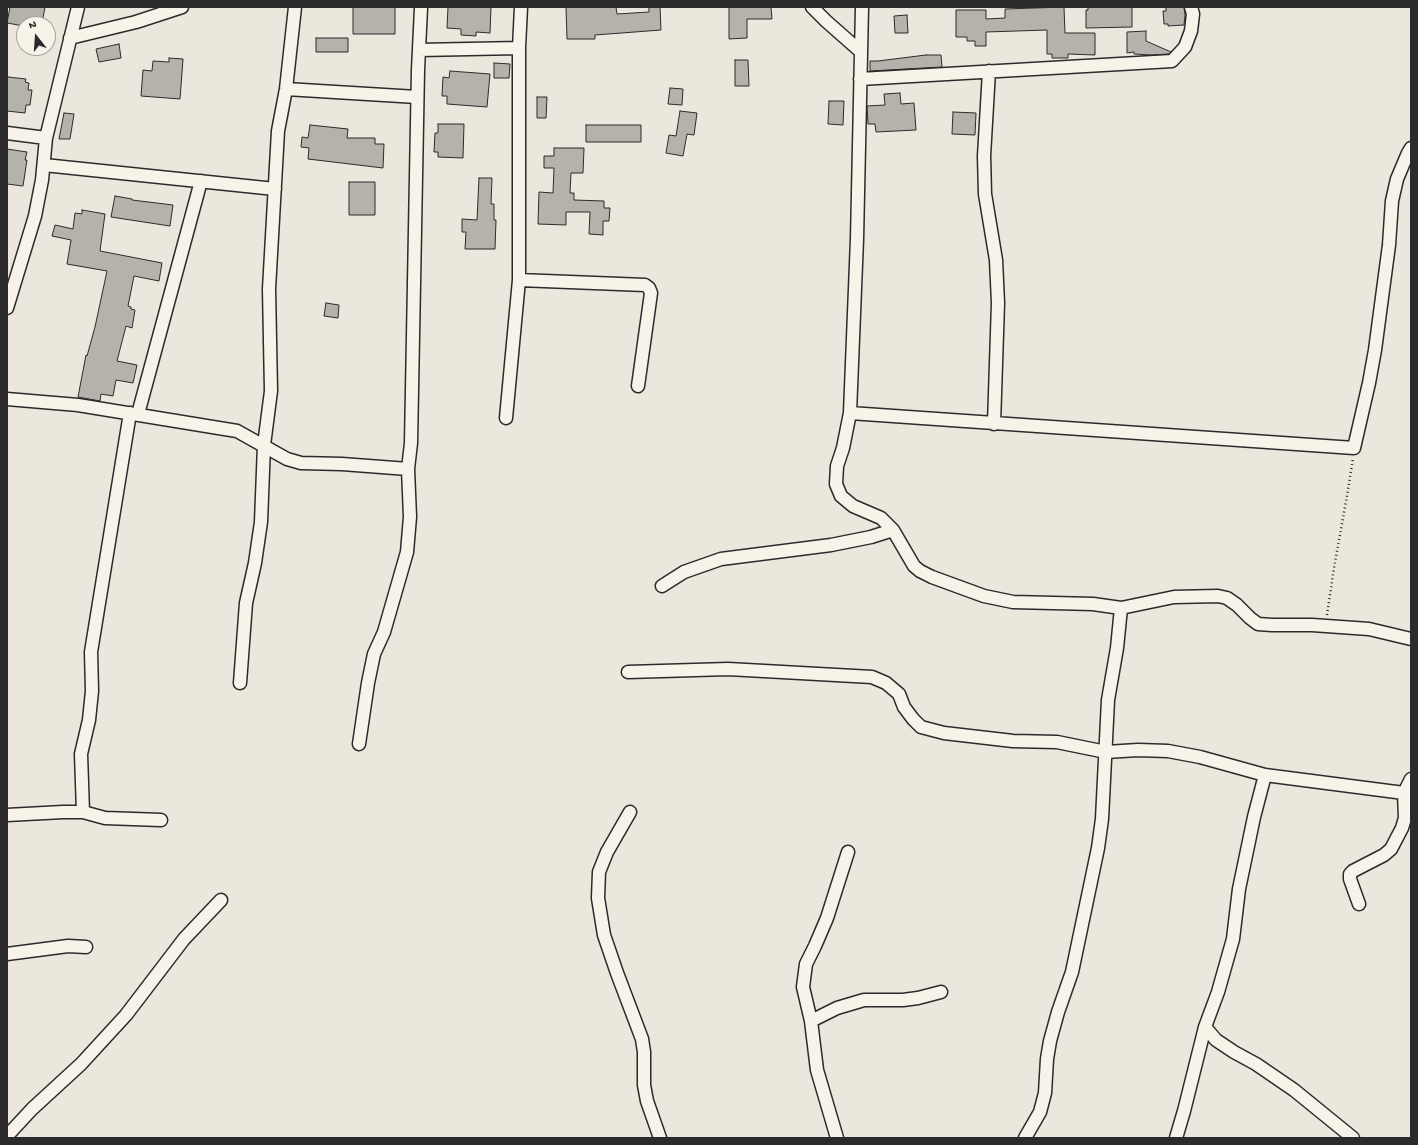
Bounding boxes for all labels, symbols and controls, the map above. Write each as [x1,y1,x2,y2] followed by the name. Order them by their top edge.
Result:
[16,16,56,56] north arrow
[28,19,38,32] text: N

